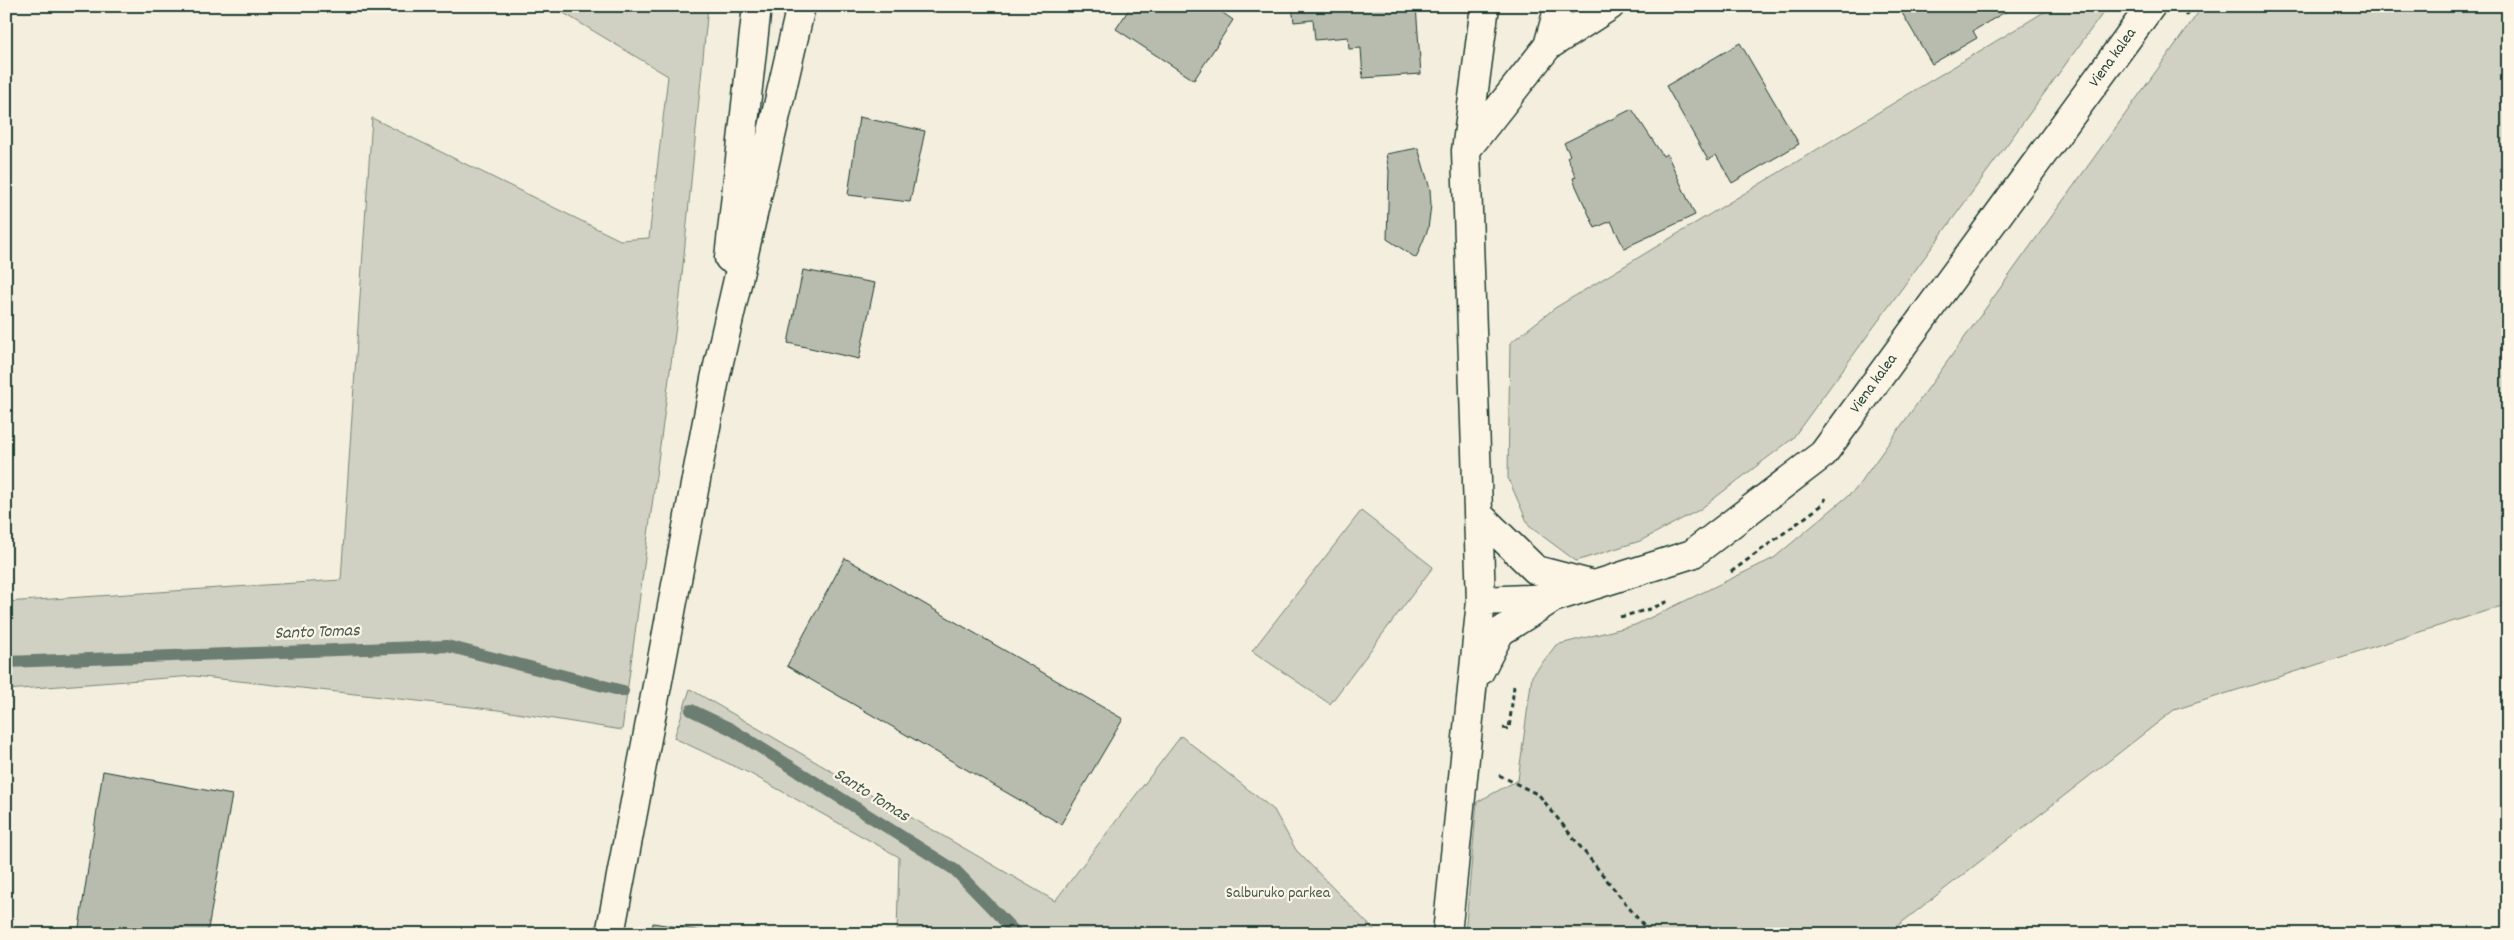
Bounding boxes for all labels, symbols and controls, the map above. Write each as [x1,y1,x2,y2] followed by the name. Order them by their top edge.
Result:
[2084,23,2143,93] street label: Viena kalea
[1845,349,1904,419] street label: Viena kalea
[274,619,361,647] water label: Santo Tomas
[828,763,914,829] water label: Santo Tomas
[1226,882,1331,905] park label: Salburuko parkea

